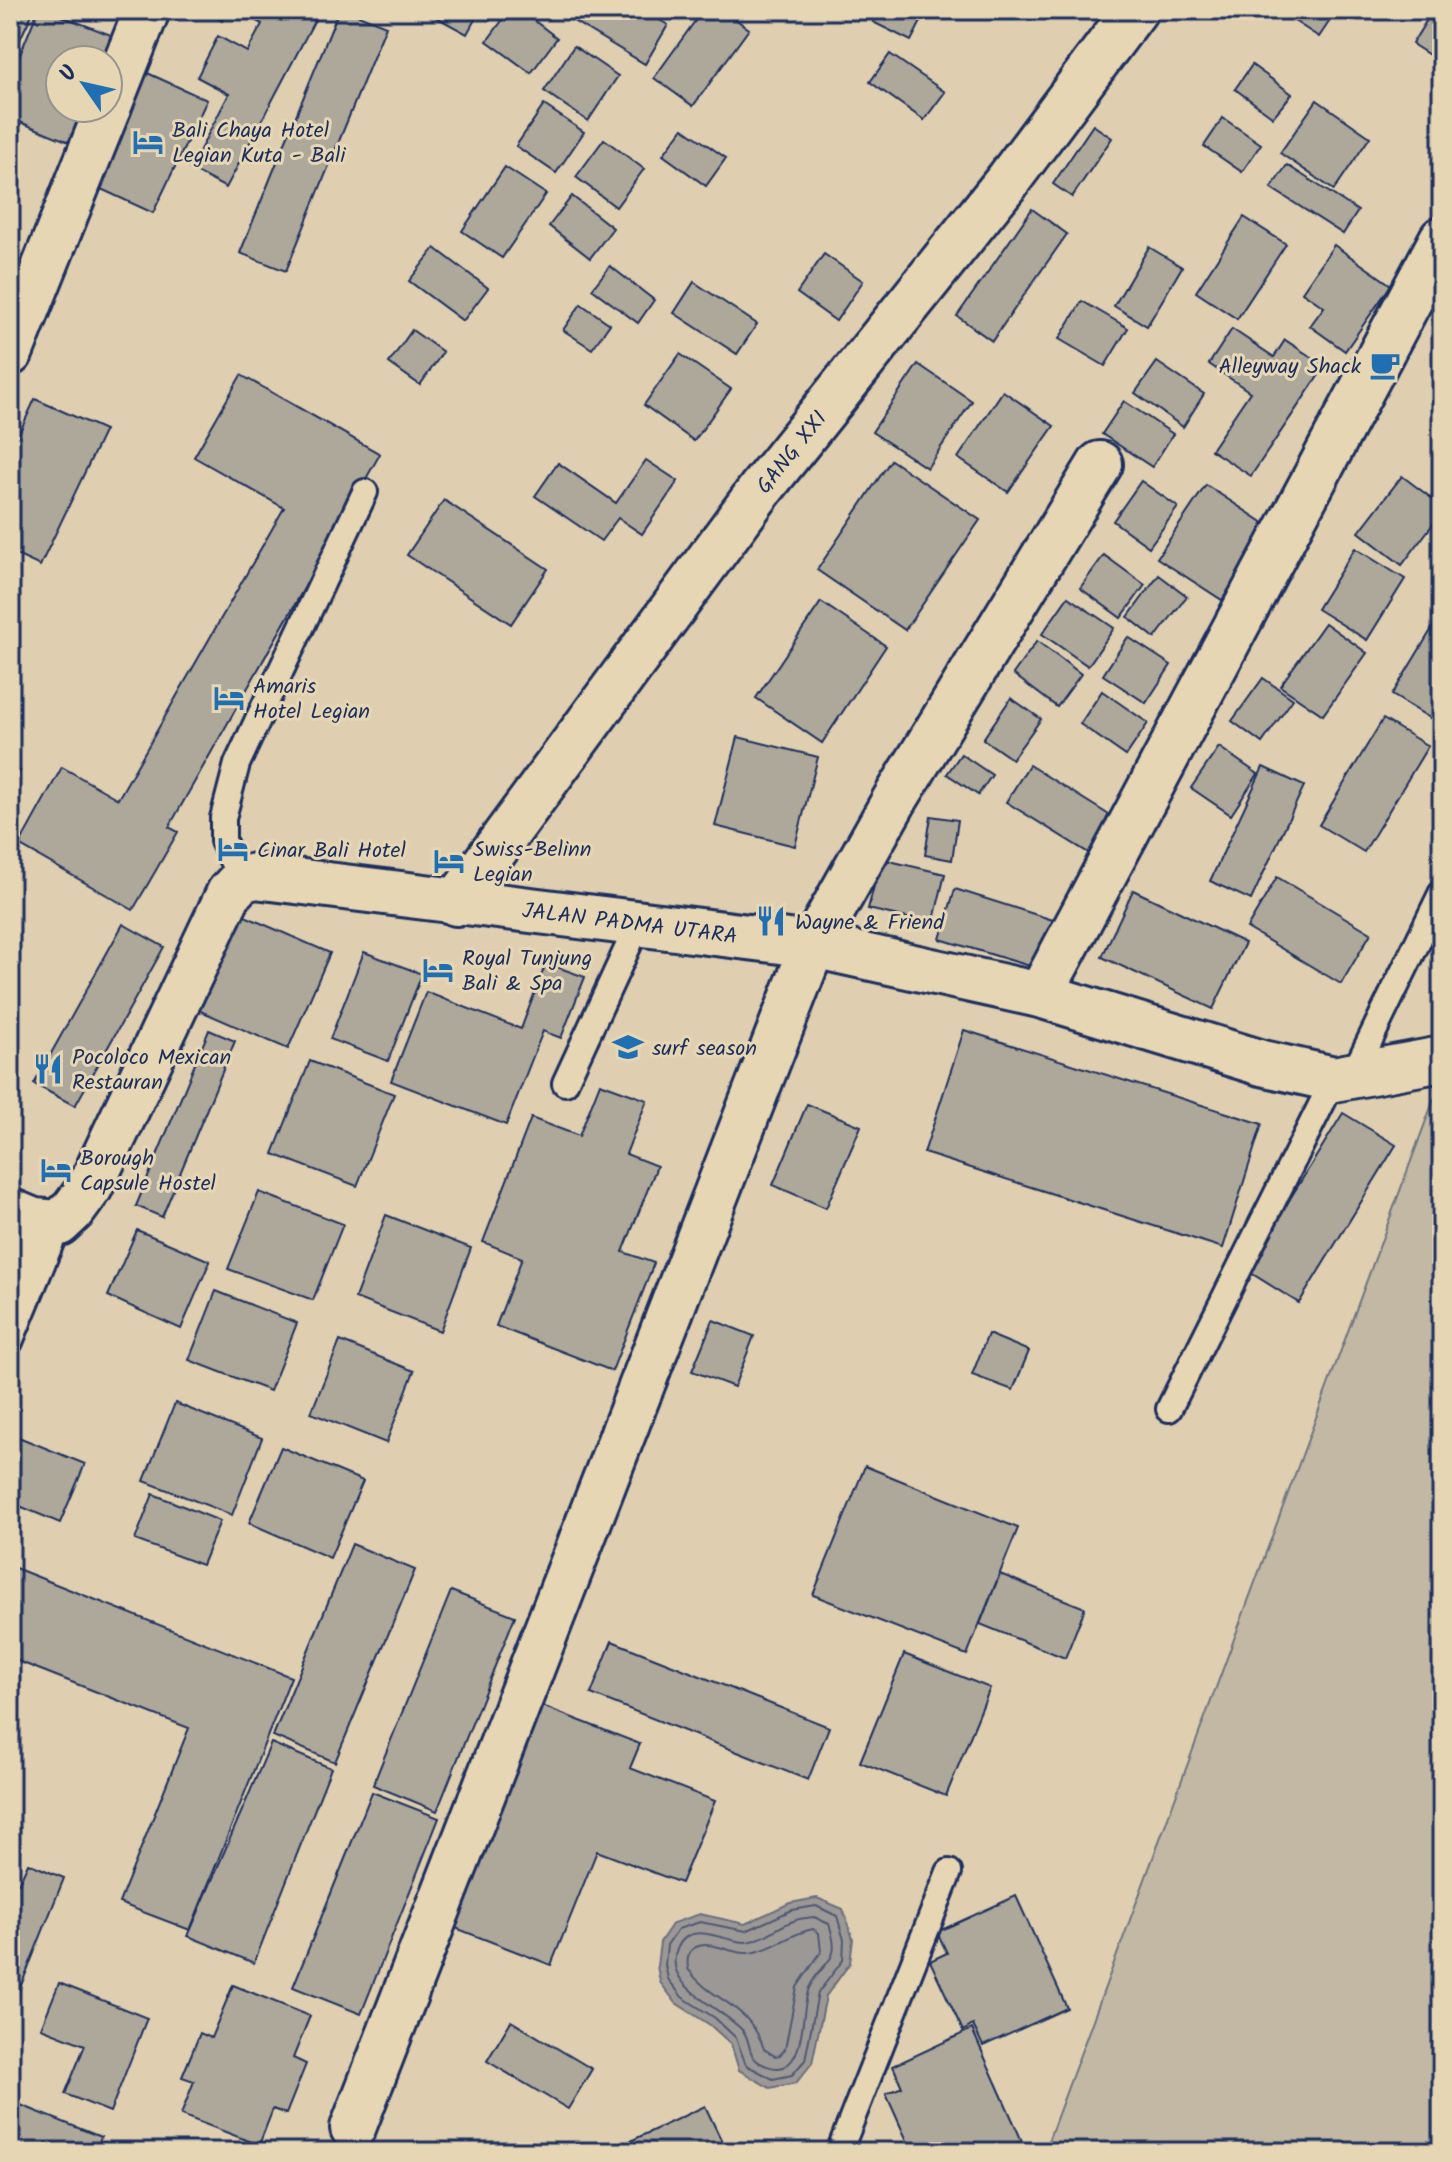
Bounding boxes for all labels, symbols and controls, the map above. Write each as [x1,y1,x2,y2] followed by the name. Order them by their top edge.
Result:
[44,44,124,124] north arrow
[51,59,88,89] text: U
[172,114,346,174] place label: Bali Chaya Hotel Legian Kuta - Bali
[131,125,165,159] hotel icon: Bali Chaya Hotel Legian Kuta - Bali
[1368,348,1402,382] cafe icon: Alleyway Shack
[1218,350,1362,385] place label: Alleyway Shack
[748,404,837,502] street label: GANG XXI
[253,670,370,730] place label: Amaris Hotel Legian
[212,681,246,715] hotel icon: Amaris Hotel Legian
[216,832,250,866] hotel icon: Cinar Bali Hotel
[473,833,592,893] place label: Swiss-Belinn Legian
[257,834,406,869] place label: Cinar Bali Hotel
[432,844,466,878] hotel icon: Swiss-Belinn Legian
[520,894,739,955] street label: JALAN PADMA UTARA
[754,904,788,938] restaurant icon: Wayne & Friend
[795,906,945,941] place label: Wayne & Friend
[462,942,592,1002] place label: Royal Tunjung Bali & Spa
[421,953,455,987] hotel icon: Royal Tunjung Bali & Spa
[611,1030,645,1064] school or university icon: surf season
[652,1032,757,1067] place label: surf season
[72,1041,231,1101] place label: Pocoloco Mexican Restauran
[31,1052,65,1086] restaurant icon: Pocoloco Mexican Restauran
[80,1142,217,1202] place label: Borough Capsule Hostel
[39,1153,73,1187] hotel icon: Borough Capsule Hostel

